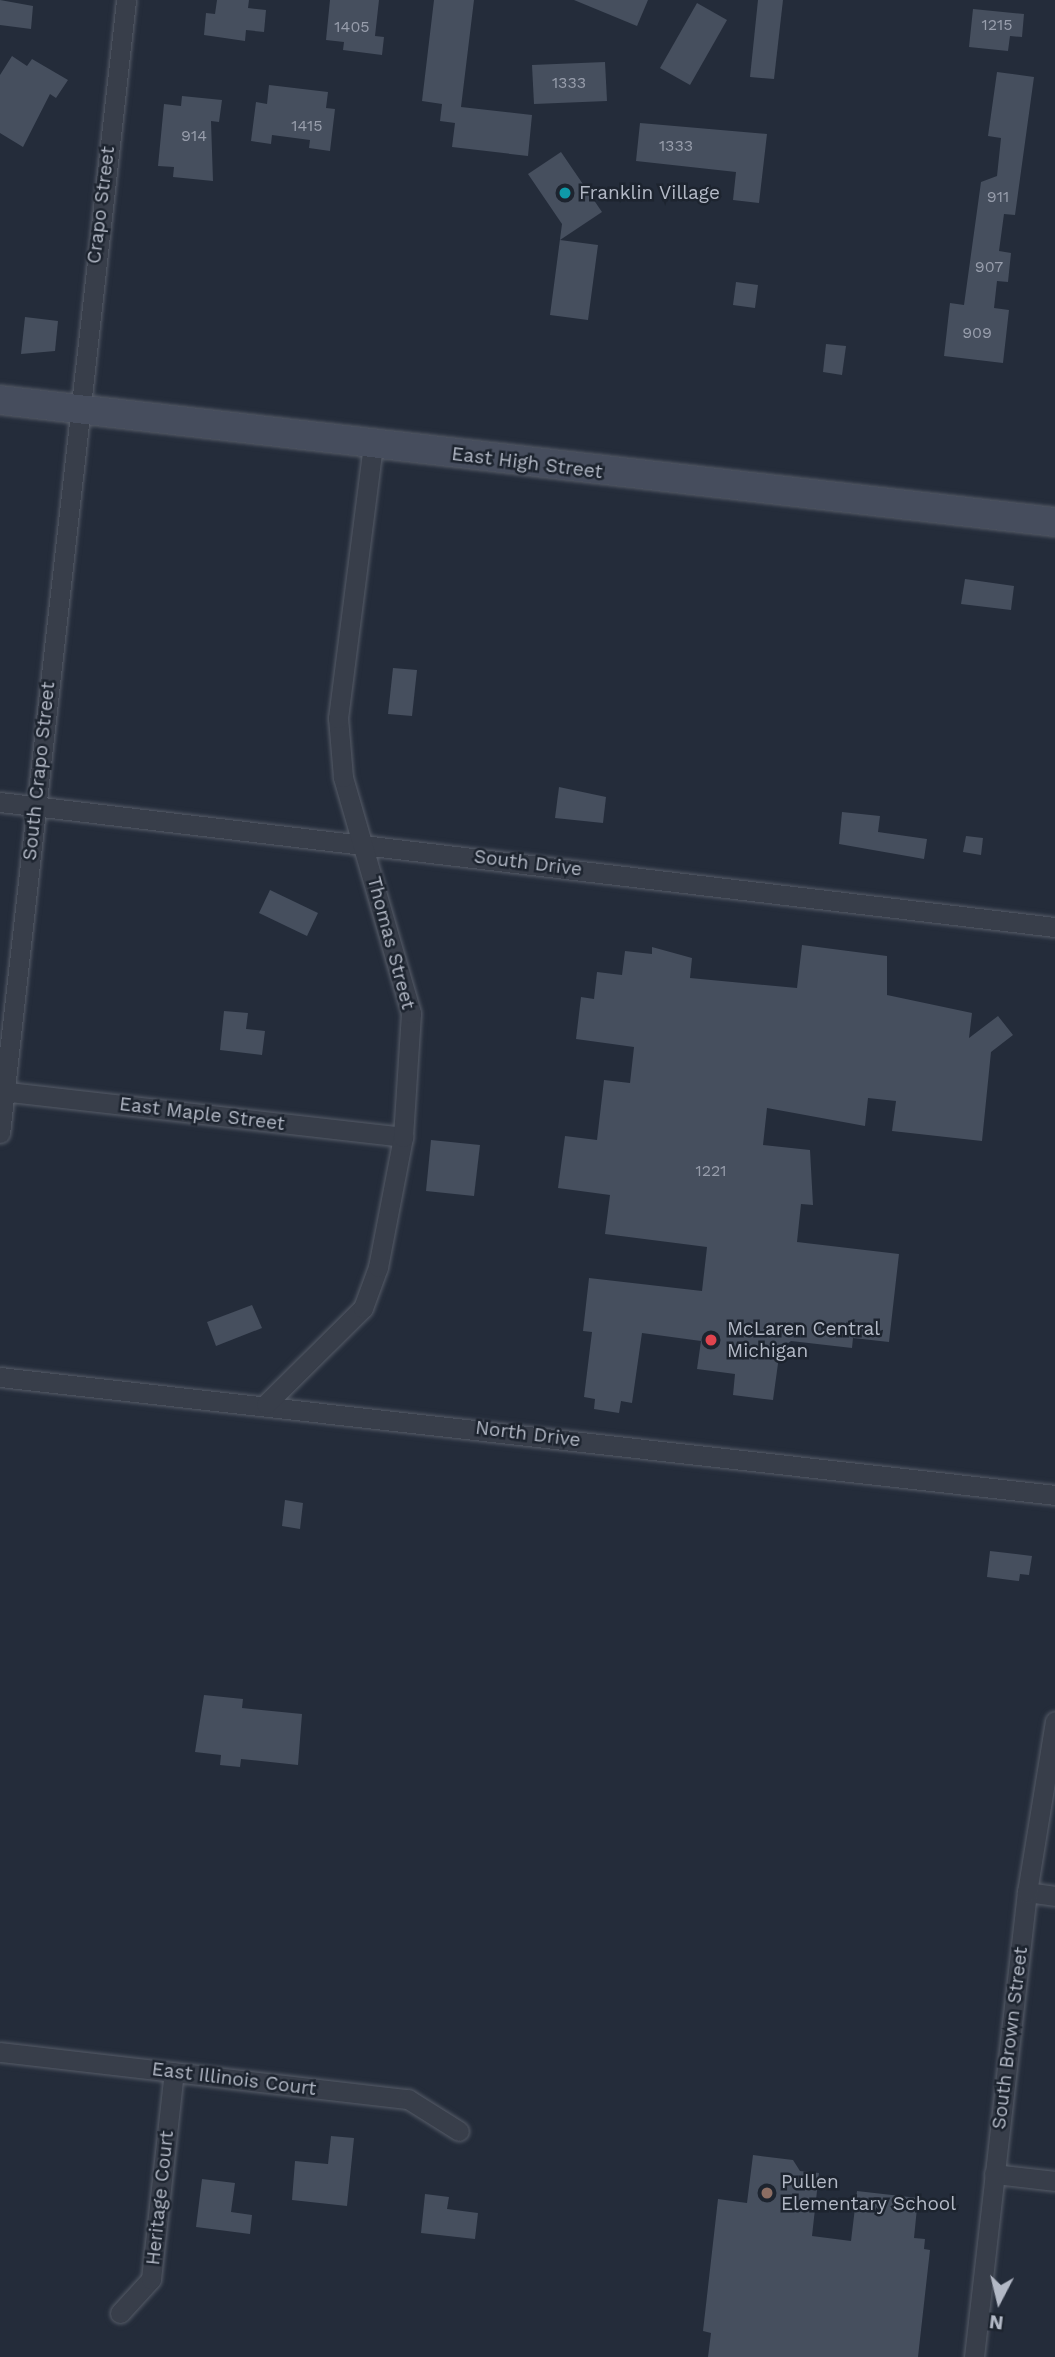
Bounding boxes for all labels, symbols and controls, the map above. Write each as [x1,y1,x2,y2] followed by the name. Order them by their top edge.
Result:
[981,15,1013,35] house number: 1215
[334,17,370,37] house number: 1405
[552,73,586,93] house number: 1333
[291,116,323,136] house number: 1415
[181,126,207,146] house number: 914
[659,136,693,156] house number: 1333
[82,145,120,265] street label: Crapo Street
[579,182,721,204] place label: Franklin Village
[557,185,573,201] marker: Franklin Village
[987,187,1009,207] house number: 911
[975,257,1003,277] house number: 907
[962,323,992,343] house number: 909
[450,442,604,484] street label: East High Street
[18,680,60,862] street label: South Crapo Street
[473,845,583,881] street label: South Drive
[362,874,420,1012] street label: Thomas Street
[118,1093,286,1135] street label: East Maple Street
[695,1161,727,1181] house number: 1221
[727,1318,880,1362] place label: McLaren Central Michigan
[701,1330,721,1350] marker: McLaren Central Michigan
[474,1416,582,1452] street label: North Drive
[987,1945,1033,2131] street label: South Brown Street
[150,2058,318,2100] street label: East Illinois Court
[142,2130,178,2266] street label: Heritage Court
[781,2171,957,2215] place label: Pullen Elementary School
[759,2185,775,2201] marker: Pullen Elementary School
[964,2266,1034,2336] north arrow
[988,2310,1005,2335] text: N

